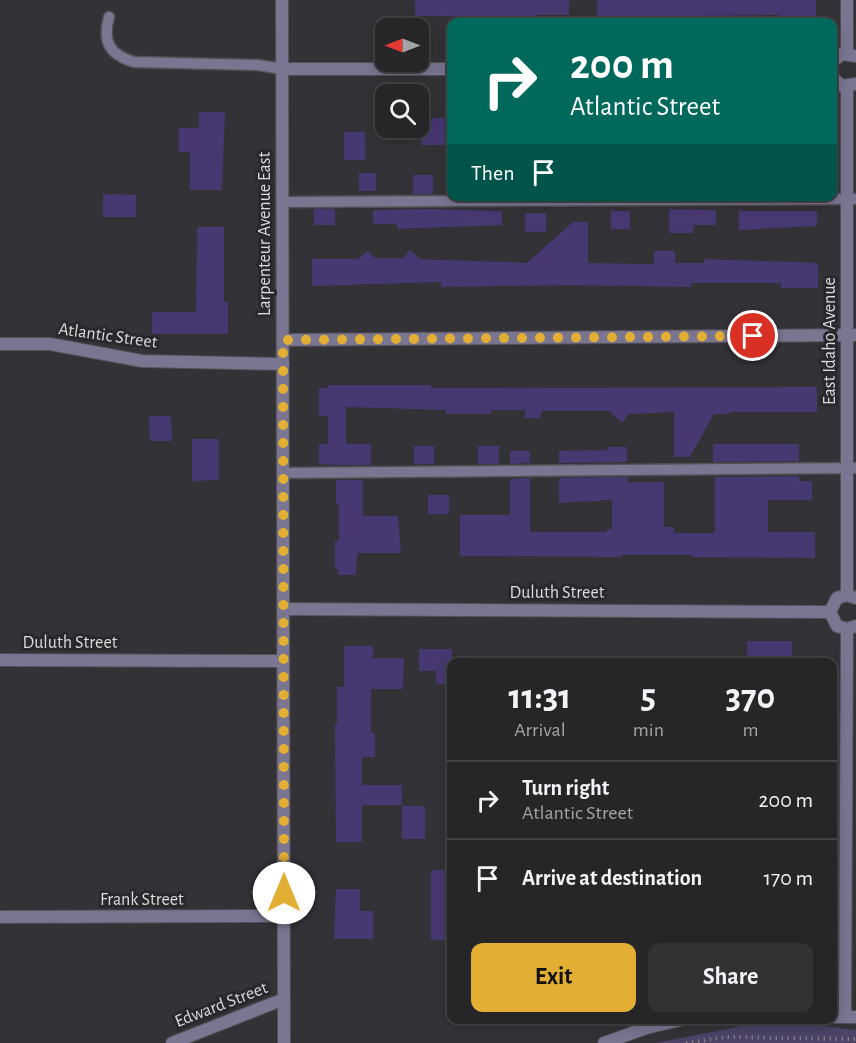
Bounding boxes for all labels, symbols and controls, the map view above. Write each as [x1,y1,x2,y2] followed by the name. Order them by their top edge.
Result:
[375,18,429,72] north arrow
[375,18,429,138] map controls
[471,42,549,120] icon: right
[570,44,674,86] text: 200 m
[375,84,429,138] button: search
[570,93,720,120] text: Atlantic Street
[256,152,274,316] street label: Larpenteur Avenue East
[527,156,560,189] icon: arrive
[471,162,515,184] text: Then
[821,277,839,405] street label: East Idaho Avenue
[727,310,778,361] pin
[736,319,769,352] icon: arrive
[57,320,159,352] street label: Atlantic Street
[510,584,605,602] street label: Duluth Street
[23,634,118,652] street label: Duluth Street
[509,679,571,715] text: 11:31
[641,679,656,715] text: 5
[726,679,775,715] text: 370
[514,720,566,740] text: Arrival
[633,720,664,740] text: min
[742,720,758,740] text: m
[522,777,609,799] text: Turn right
[471,784,504,817] icon: right
[759,789,813,811] text: 200 m
[522,803,633,823] text: Atlantic Street
[252,861,316,925] position arrow
[471,862,504,895] icon: arrive
[522,867,702,889] text: Arrive at destination
[763,867,813,889] text: 170 m
[100,891,184,909] street label: Frank Street
[471,943,636,1012] button: Exit
[648,943,813,1012] button: Share
[172,979,271,1031] street label: Edward Street

